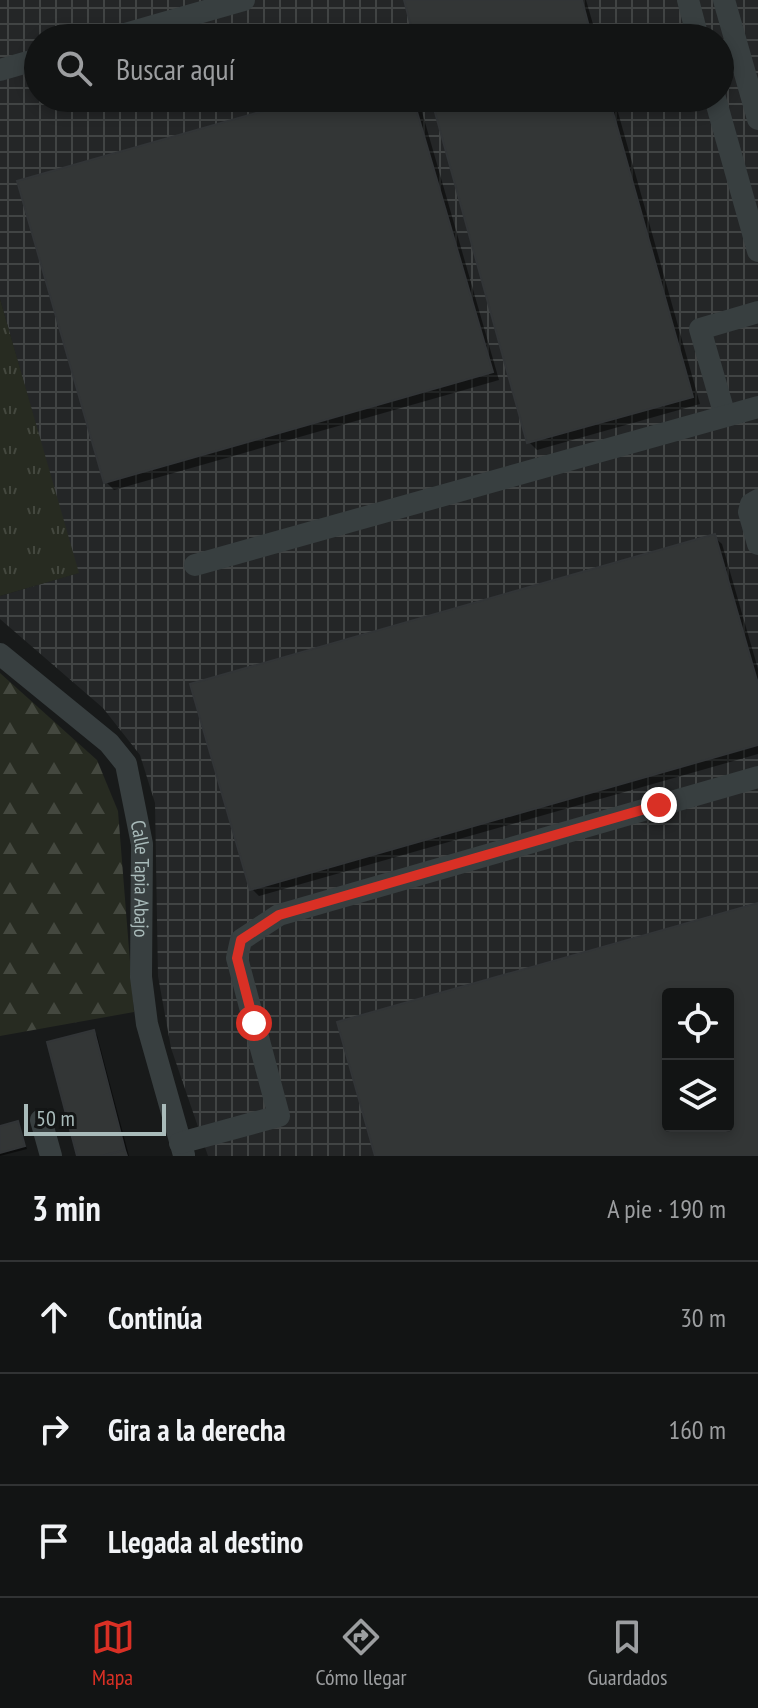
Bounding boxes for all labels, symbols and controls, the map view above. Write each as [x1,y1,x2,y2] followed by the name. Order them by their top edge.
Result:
[24,24,734,112] search box
[52,46,96,90] icon: search
[116,49,235,88] text: Buscar aquí
[641,787,677,823] route end
[125,818,155,937] street label: Calle Tapia Abajo
[662,988,734,1132] map controls
[662,988,734,1060] button: locate
[236,1005,272,1041] route start
[662,1060,734,1132] button: layers
[24,1100,166,1136] scale bar
[36,1104,75,1132] text: 50 m
[32,1186,101,1230] text: 3 min
[607,1192,726,1225] text: A pie · 190 m
[32,1295,76,1339] icon: ahead
[108,1298,202,1337] text: Continúa
[680,1301,726,1334] text: 30 m
[32,1407,76,1451] icon: right
[108,1410,286,1449] text: Gira a la derecha
[668,1413,726,1446] text: 160 m
[32,1519,76,1563] icon: arrive
[108,1522,303,1561] text: Llegada al destino
[91,1615,135,1691] tab: Mapa
[316,1615,406,1691] tab: Cómo llegar
[587,1615,667,1691] tab: Guardados

